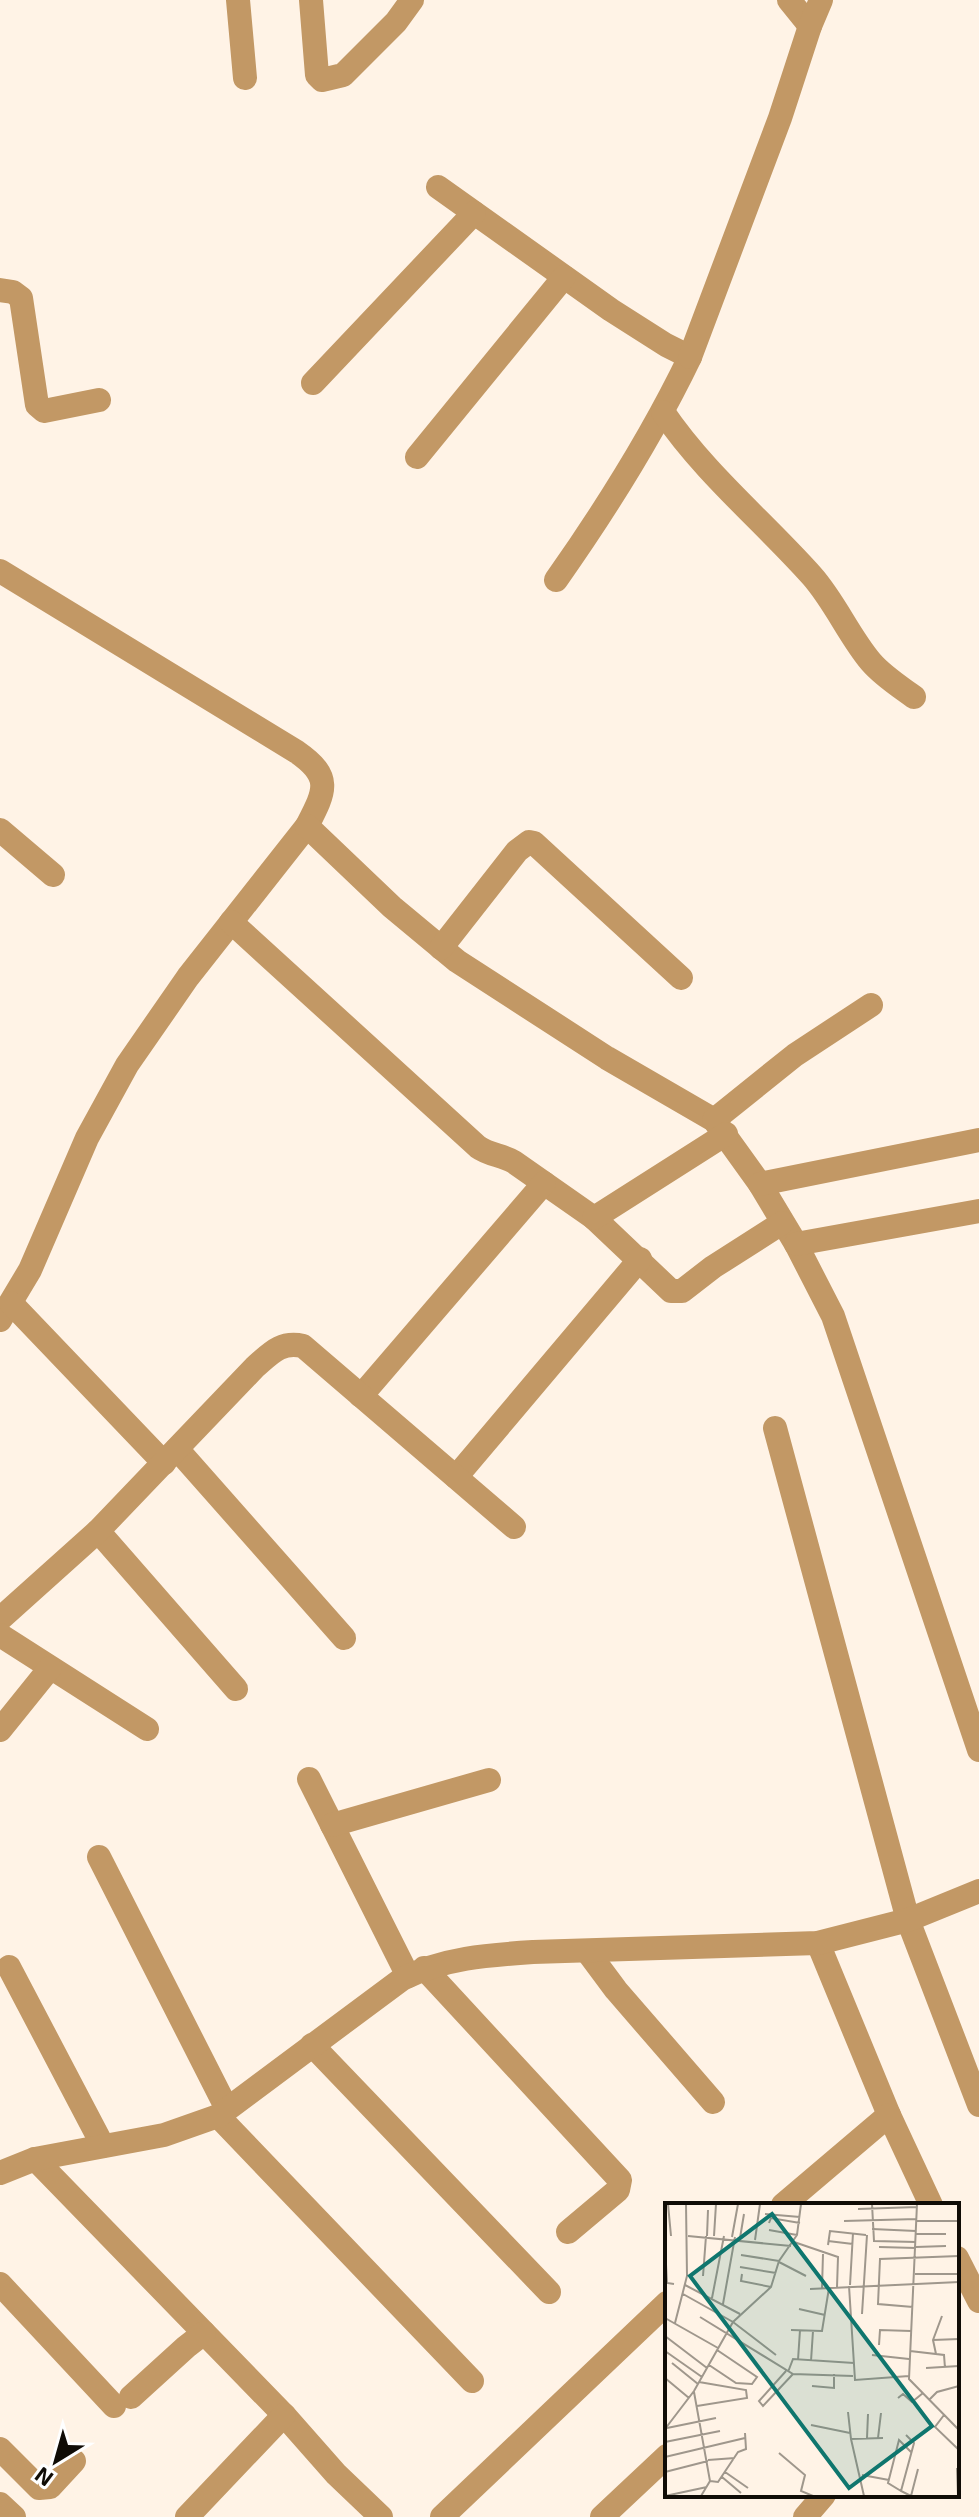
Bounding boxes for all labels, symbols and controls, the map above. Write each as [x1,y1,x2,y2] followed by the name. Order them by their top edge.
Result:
[665,2203,959,2497] inset map
[16,2421,96,2501] north arrow
[29,2463,58,2493] text: N

